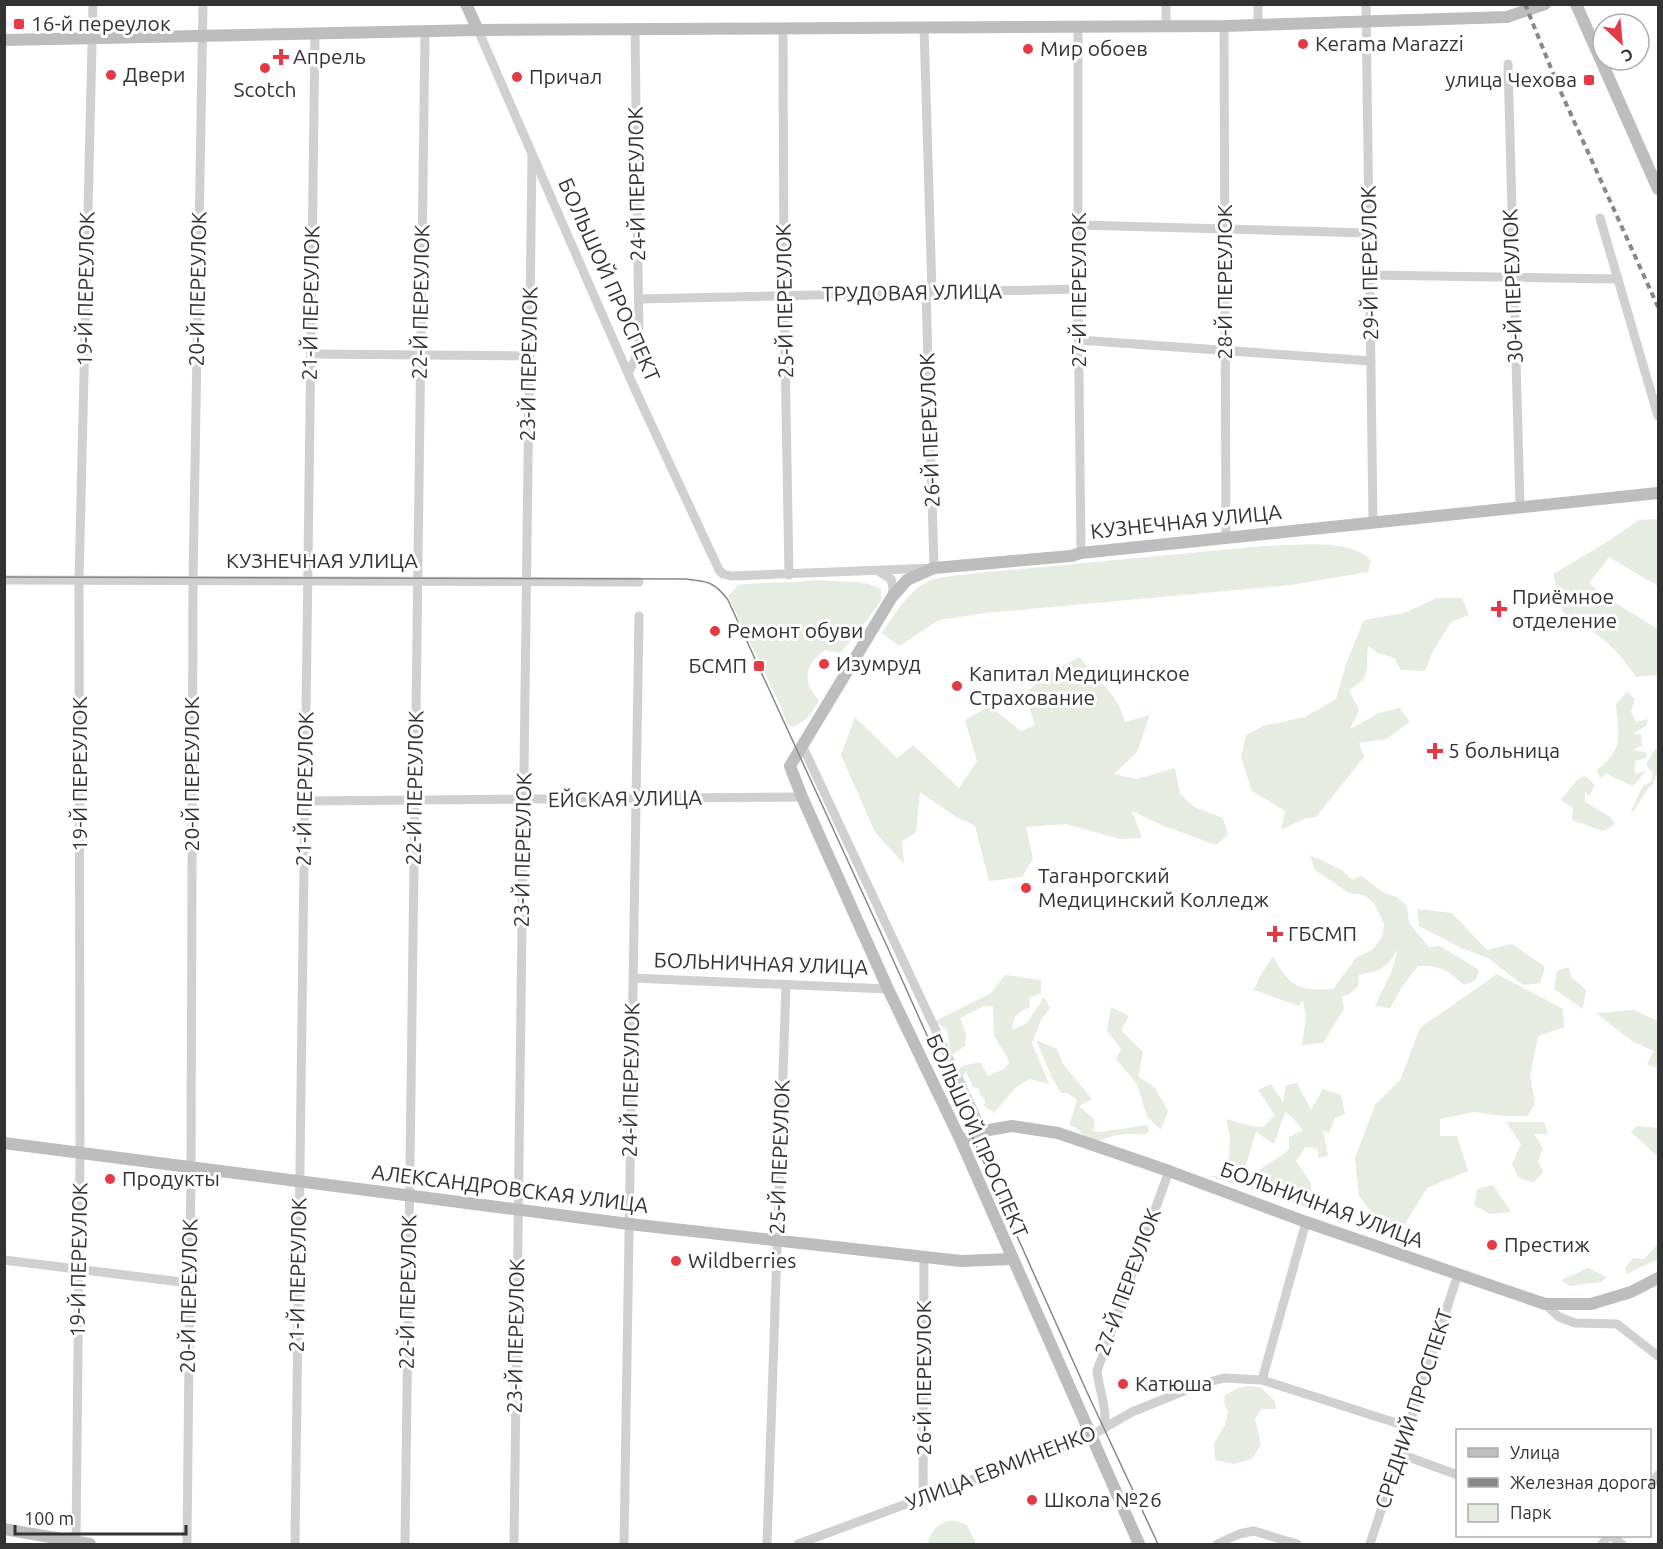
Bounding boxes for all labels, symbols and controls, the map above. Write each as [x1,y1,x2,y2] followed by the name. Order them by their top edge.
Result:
[31,11,171,35] place label: 16-й переулок
[1591,12,1651,72] north arrow
[12,17,26,31] marker: 16-й переулок
[1315,31,1464,55] place label: Kerama Marazzi
[1040,36,1148,60] place label: Мир обоев
[1296,37,1310,51] marker: Kerama Marazzi
[1021,42,1035,56] marker: Мир обоев
[293,44,366,68] place label: Апрель
[1619,45,1636,66] text: С
[274,50,288,64] marker: Апрель
[258,61,272,75] marker: Scotch
[123,62,186,86] place label: Двери
[529,64,602,88] place label: Причал
[1445,67,1577,91] place label: улица Чехова
[104,68,118,82] marker: Двери
[510,70,524,84] marker: Причал
[1582,73,1596,87] marker: улица Чехова
[234,77,296,101] place label: Scotch
[623,106,649,262] street label: 24-Й ПЕРЕУЛОК
[554,174,666,385] street label: БОЛЬШОЙ ПРОСПЕКТ
[1356,185,1382,341] street label: 29-Й ПЕРЕУЛОК
[1212,204,1236,359] street label: 28-Й ПЕРЕУЛОК
[1497,208,1527,364] street label: 30-Й ПЕРЕУЛОК
[72,211,98,367] street label: 19-Й ПЕРЕУЛОК
[184,211,210,367] street label: 20-Й ПЕРЕУЛОК
[1066,212,1090,367] street label: 27-Й ПЕРЕУЛОК
[771,223,797,379] street label: 25-Й ПЕРЕУЛОК
[407,224,433,380] street label: 22-Й ПЕРЕУЛОК
[297,225,323,381] street label: 21-Й ПЕРЕУЛОК
[822,278,1003,306] street label: ТРУДОВАЯ УЛИЦА
[515,286,541,442] street label: 23-Й ПЕРЕУЛОК
[914,352,944,508] street label: 26-Й ПЕРЕУЛОК
[1089,499,1283,543] street label: КУЗНЕЧНАЯ УЛИЦА
[226,548,418,572] street label: КУЗНЕЧНАЯ УЛИЦА
[1512,584,1617,632] place label: Приёмное отделение
[1490,600,1508,618] marker: Приёмное отделение
[727,618,863,642] place label: Ремонт обуви
[708,624,722,638] marker: Ремонт обуви
[836,651,921,675] place label: Изумруд
[688,653,747,677] place label: БСМП
[817,657,831,671] marker: Изумруд
[752,659,766,673] marker: БСМП
[969,661,1190,709] place label: Капитал Медицинское Страхование
[950,679,964,693] marker: Капитал Медицинское Страхование
[67,696,91,851] street label: 19-Й ПЕРЕУЛОК
[179,696,203,851] street label: 20-Й ПЕРЕУЛОК
[401,710,427,866] street label: 22-Й ПЕРЕУЛОК
[291,711,317,867] street label: 21-Й ПЕРЕУЛОК
[1448,738,1560,762] place label: 5 больница
[1426,742,1444,760] marker: 5 больница
[509,772,535,928] street label: 23-Й ПЕРЕУЛОК
[548,785,703,811] street label: ЕЙСКАЯ УЛИЦА
[1038,863,1269,911] place label: Таганрогский Медицинский Колледж
[1019,881,1033,895] marker: Таганрогский Медицинский Колледж
[1288,921,1357,945] place label: ГБСМП
[1266,925,1284,943] marker: ГБСМП
[653,947,869,979] street label: БОЛЬНИЧНАЯ УЛИЦА
[617,1002,643,1158] street label: 24-Й ПЕРЕУЛОК
[922,1030,1034,1241] street label: БОЛЬШОЙ ПРОСПЕКТ
[764,1079,794,1235] street label: 25-Й ПЕРЕУЛОК
[1217,1156,1428,1252] street label: БОЛЬНИЧНАЯ УЛИЦА
[370,1159,650,1217] street label: АЛЕКСАНДРОВСКАЯ УЛИЦА
[122,1166,220,1190] place label: Продукты
[103,1172,117,1186] marker: Продукты
[65,1182,91,1338] street label: 19-Й ПЕРЕУЛОК
[284,1197,310,1353] street label: 21-Й ПЕРЕУЛОК
[1089,1205,1165,1359] street label: 27-Й ПЕРЕУЛОК
[394,1214,420,1370] street label: 22-Й ПЕРЕУЛОК
[175,1218,201,1374] street label: 20-Й ПЕРЕУЛОК
[1504,1232,1590,1256] place label: Престиж
[1485,1238,1499,1252] marker: Престиж
[688,1248,796,1272] place label: Wildberries
[669,1254,683,1268] marker: Wildberries
[502,1258,528,1414] street label: 23-Й ПЕРЕУЛОК
[911,1300,935,1455] street label: 26-Й ПЕРЕУЛОК
[1369,1305,1457,1512] street label: СРЕДНИЙ ПРОСПЕКТ
[1135,1371,1212,1395] place label: Катюша
[1116,1377,1130,1391] marker: Катюша
[902,1420,1099,1514] street label: УЛИЦА ЕВМИНЕНКО
[1456,1429,1651,1537] legend
[1510,1442,1560,1462] text: Улица
[1510,1472,1657,1492] text: Железная дорога
[1044,1487,1162,1511] place label: Школа №26
[1025,1493,1039,1507] marker: Школа №26
[15,1498,186,1536] scale bar
[1510,1502,1551,1522] text: Парк
[24,1508,74,1528] text: 100 m

